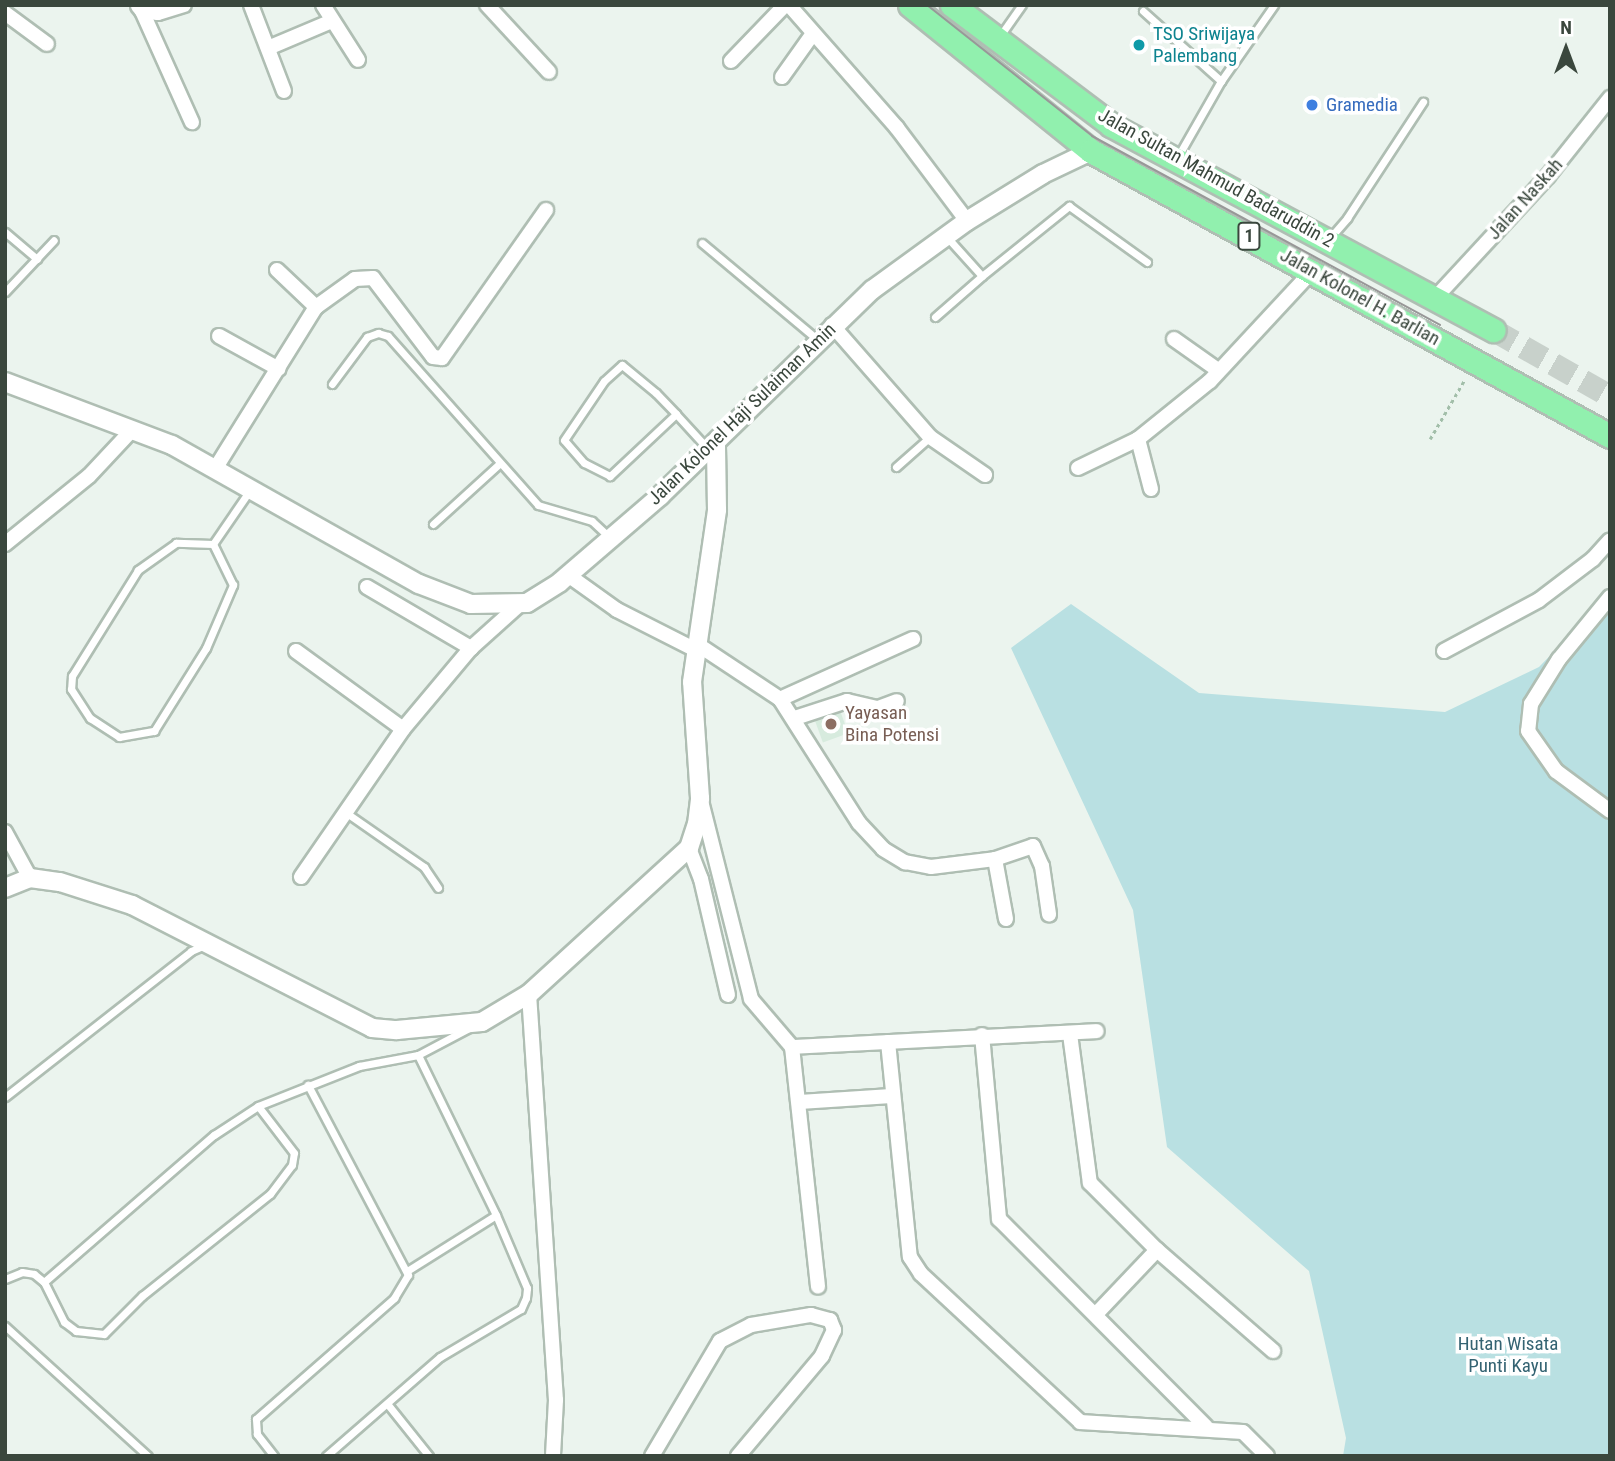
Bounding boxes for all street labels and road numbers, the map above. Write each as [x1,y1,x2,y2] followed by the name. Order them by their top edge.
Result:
[1094,104,1338,252] street label: Jalan Sultan Mahmud Badaruddin 2
[1483,154,1567,244] street label: Jalan Naskah
[1237,222,1261,250] road number: 1
[1276,244,1444,350] street label: Jalan Kolonel H. Barlian
[643,318,841,510] street label: Jalan Kolonel Haji Sulaiman Amin

